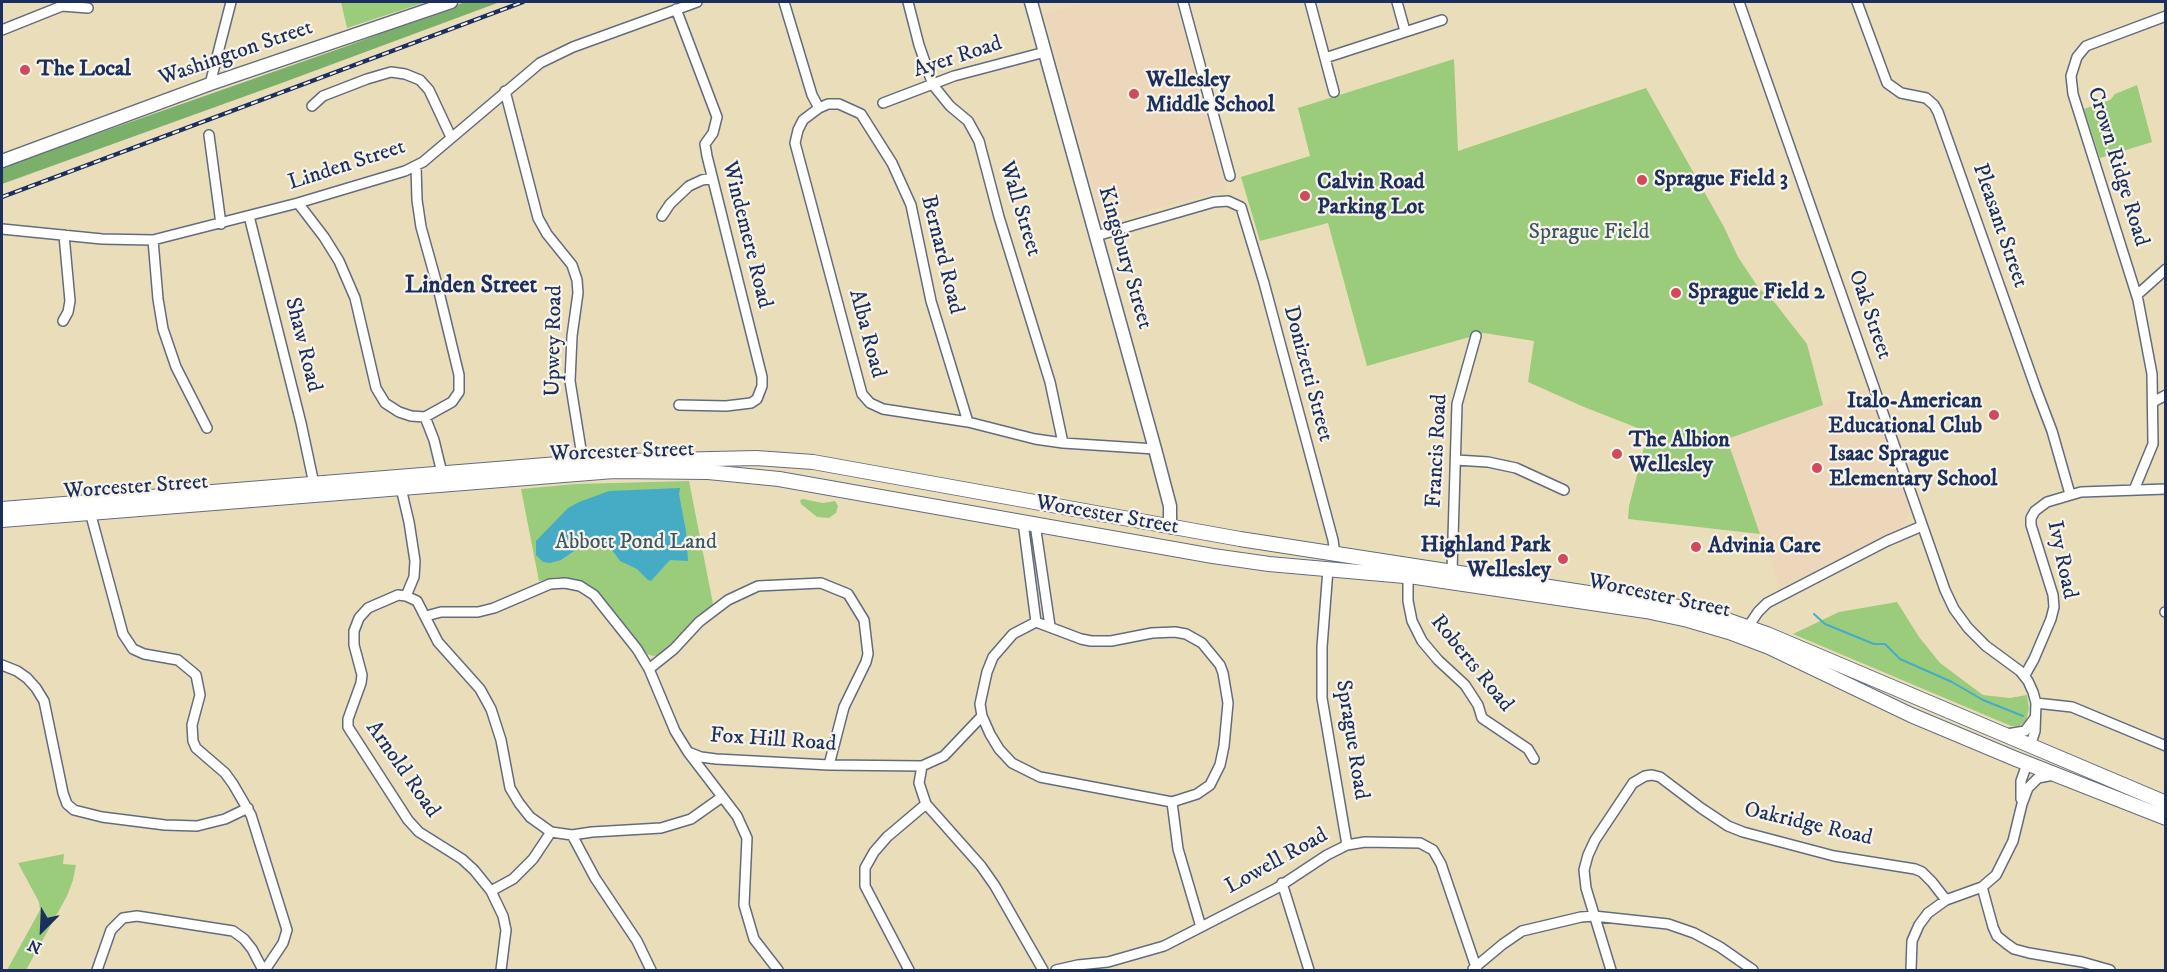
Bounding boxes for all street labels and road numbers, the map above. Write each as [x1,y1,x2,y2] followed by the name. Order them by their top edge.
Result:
[156,15,316,93] street label: Washington Street
[910,31,1006,85] street label: Ayer Road
[2080,84,2154,250] street label: Crown Ridge Road
[285,135,409,197] street label: Linden Street
[992,158,1046,260] street label: Wall Street
[715,159,777,311] street label: Windemere Road
[1965,160,2033,292] street label: Pleasant Street
[1091,184,1157,332] street label: Kingsbury Street
[914,193,968,317] street label: Bernard Road
[1841,267,1897,363] street label: Oak Street
[541,285,569,397] street label: Upwey Road
[842,287,890,381] street label: Alba Road
[278,295,326,395] street label: Shaw Road
[1276,303,1338,445] street label: Donizetti Street
[1422,393,1454,509] street label: Francis Road
[549,437,695,469] street label: Worcester Street
[63,470,209,506] street label: Worcester Street
[1033,490,1181,542] street label: Worcester Street
[2040,519,2082,601] street label: Ivy Road
[1585,569,1733,625] street label: Worcester Street
[1424,610,1518,718] street label: Roberts Road
[1329,678,1373,802] street label: Sprague Road
[359,717,445,823] street label: Arnold Road
[709,723,837,759] street label: Fox Hill Road
[1741,797,1875,853] street label: Oakridge Road
[1221,823,1333,901] street label: Lowell Road

